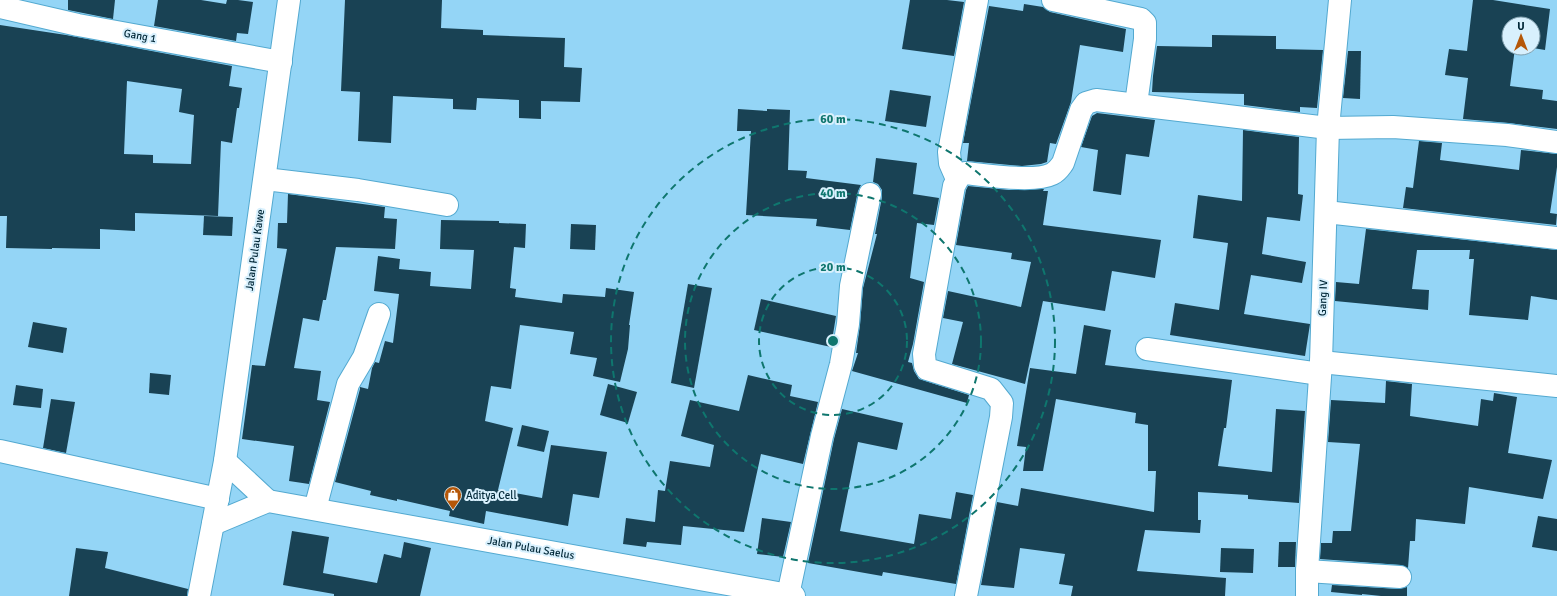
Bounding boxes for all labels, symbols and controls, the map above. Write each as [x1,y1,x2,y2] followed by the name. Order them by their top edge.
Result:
[1501,16,1541,56] north arrow
[1517,20,1525,33] text: U
[123,27,157,45] street label: Gang 1
[820,112,846,127] text: 60 m
[820,186,846,201] text: 40 m
[243,208,267,292] street label: Jalan Pulau Kawe
[820,260,846,275] text: 20 m
[1316,279,1330,316] street label: Gang IV
[826,334,840,348] centre of rings
[443,485,463,510] shop icon: Aditya Cell
[466,489,517,502] place label: Aditya Cell
[487,534,576,562] street label: Jalan Pulau Saelus

